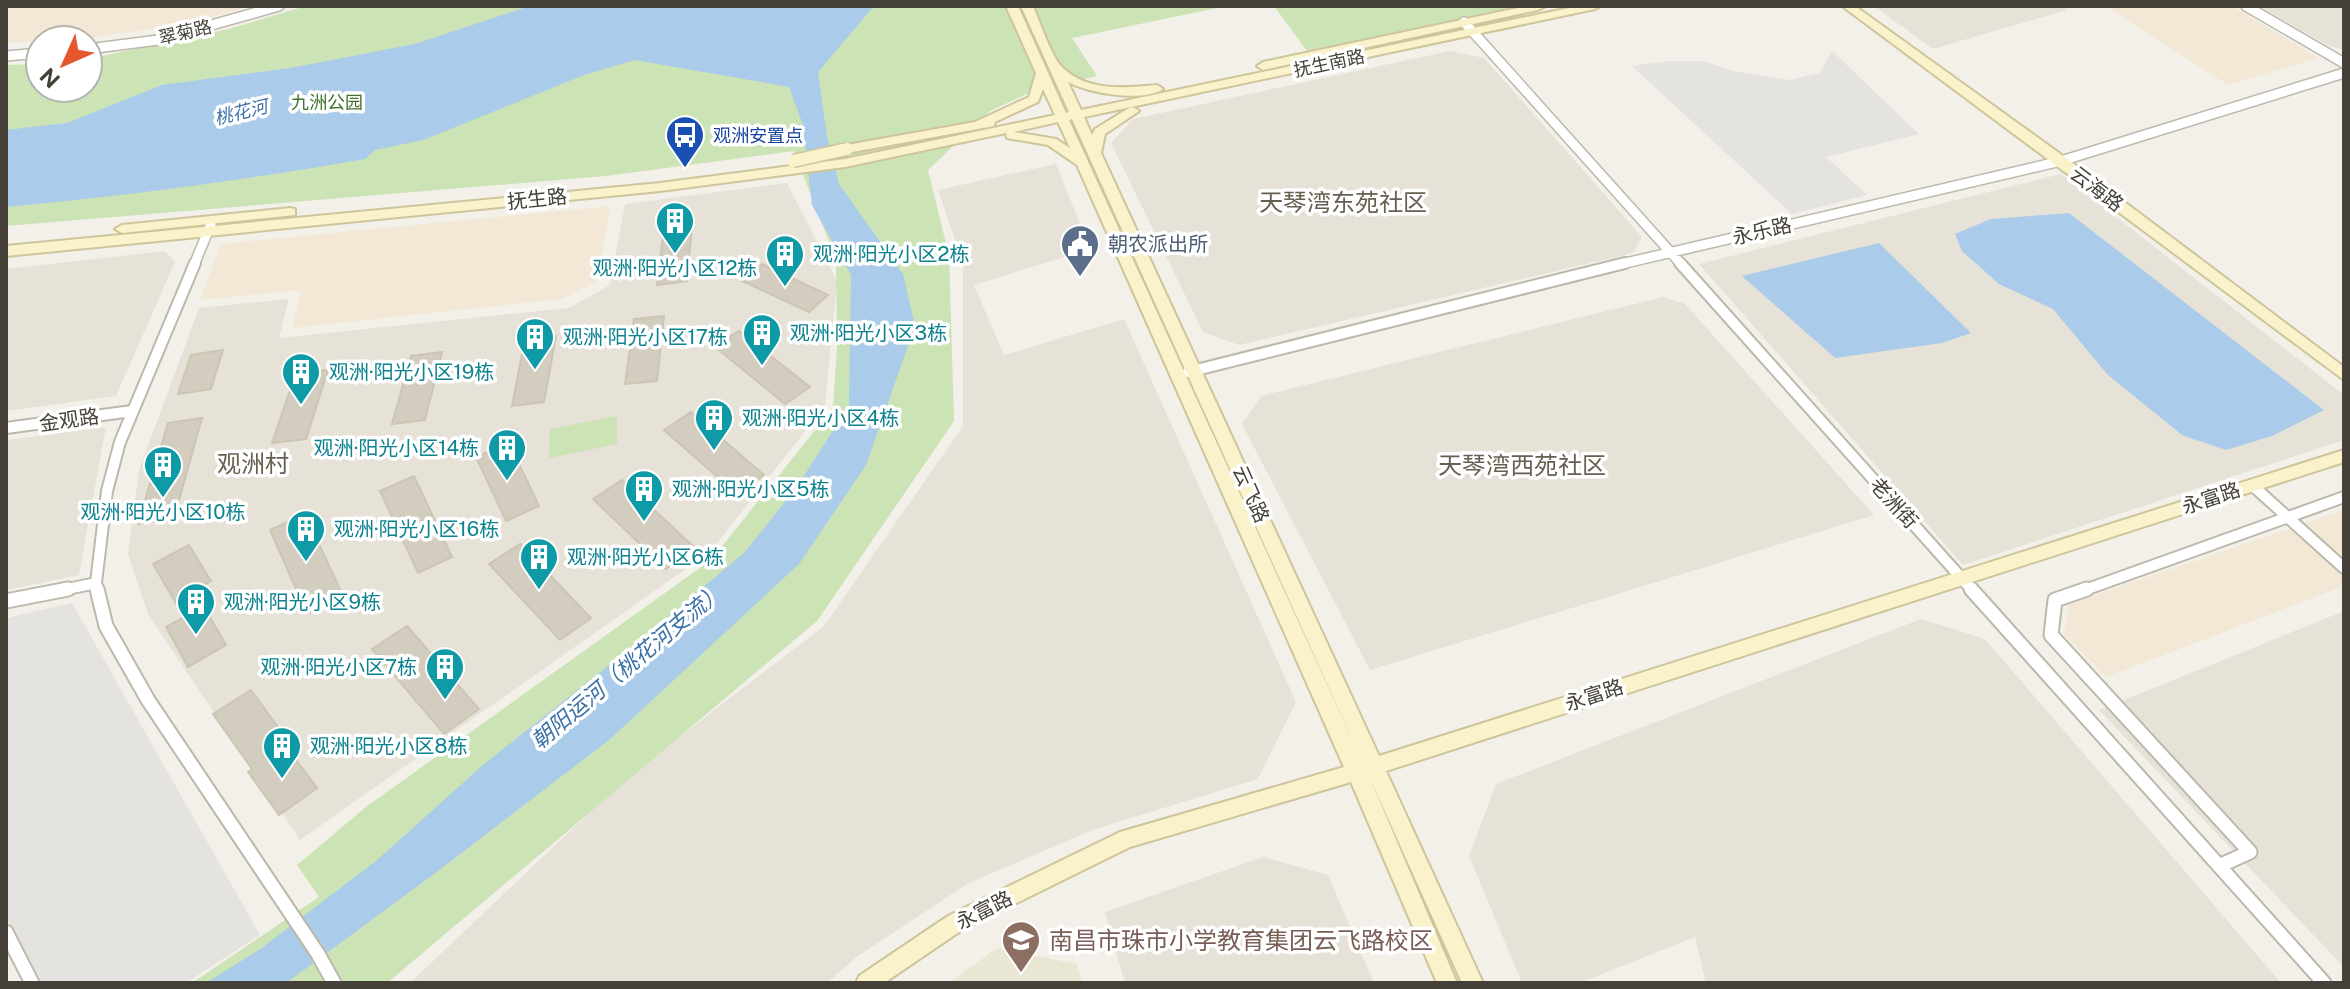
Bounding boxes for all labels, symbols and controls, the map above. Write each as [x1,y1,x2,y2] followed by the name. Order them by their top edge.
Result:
[156,16,214,48] street label: 翠菊路
[24,24,104,104] north arrow
[1292,45,1366,81] street label: 抚生南路
[35,63,65,93] text: N
[291,92,363,113] park label: 九洲公园
[212,95,273,129] water label: 桃花河
[664,114,706,169] bus stop icon: 观洲安置点
[713,125,803,146] place label: 观洲安置点
[2066,161,2128,217] street label: 云海路
[506,184,568,214] street label: 抚生路
[1259,188,1427,216] district label: 天琴湾东苑社区
[654,200,696,255] building icon: 观洲·阳光小区12栋
[1730,213,1794,249] street label: 永乐路
[1059,223,1101,278] public building icon: 朝农派出所
[1108,232,1208,256] place label: 朝农派出所
[764,233,806,288] building icon: 观洲·阳光小区2栋
[813,242,970,266] place label: 观洲·阳光小区2栋
[593,256,757,280] place label: 观洲·阳光小区12栋
[741,312,783,367] building icon: 观洲·阳光小区3栋
[514,316,556,371] building icon: 观洲·阳光小区17栋
[790,321,947,345] place label: 观洲·阳光小区3栋
[563,325,728,349] place label: 观洲·阳光小区17栋
[280,351,322,406] building icon: 观洲·阳光小区19栋
[329,360,494,384] place label: 观洲·阳光小区19栋
[693,397,735,452] building icon: 观洲·阳光小区4栋
[38,404,100,436] street label: 金观路
[742,406,899,430] place label: 观洲·阳光小区4栋
[486,427,528,482] building icon: 观洲·阳光小区14栋
[314,436,479,460] place label: 观洲·阳光小区14栋
[142,444,184,499] building icon: 观洲·阳光小区10栋
[217,449,289,477] district label: 观洲村
[1438,451,1606,479] district label: 天琴湾西苑社区
[1228,462,1274,526] street label: 云飞路
[623,468,665,523] building icon: 观洲·阳光小区5栋
[1865,473,1923,533] street label: 老洲街
[672,477,829,501] place label: 观洲·阳光小区5栋
[2179,477,2243,519] street label: 永富路
[81,500,245,524] place label: 观洲·阳光小区10栋
[285,508,327,563] building icon: 观洲·阳光小区16栋
[334,517,499,541] place label: 观洲·阳光小区16栋
[518,536,560,591] building icon: 观洲·阳光小区6栋
[567,545,724,569] place label: 观洲·阳光小区6栋
[526,578,728,754] water label: 朝阳运河（桃花河支流）
[175,581,217,636] building icon: 观洲·阳光小区9栋
[224,590,381,614] place label: 观洲·阳光小区9栋
[424,646,466,701] building icon: 观洲·阳光小区7栋
[260,655,417,679] place label: 观洲·阳光小区7栋
[1562,674,1626,716] street label: 永富路
[261,725,303,780] building icon: 观洲·阳光小区8栋
[310,734,468,758] place label: 观洲·阳光小区8栋
[952,886,1016,934] street label: 永富路
[1000,919,1042,974] school or university icon: 南昌市珠市小学教育集团云飞路校区
[1049,926,1433,954] place label: 南昌市珠市小学教育集团云飞路校区

